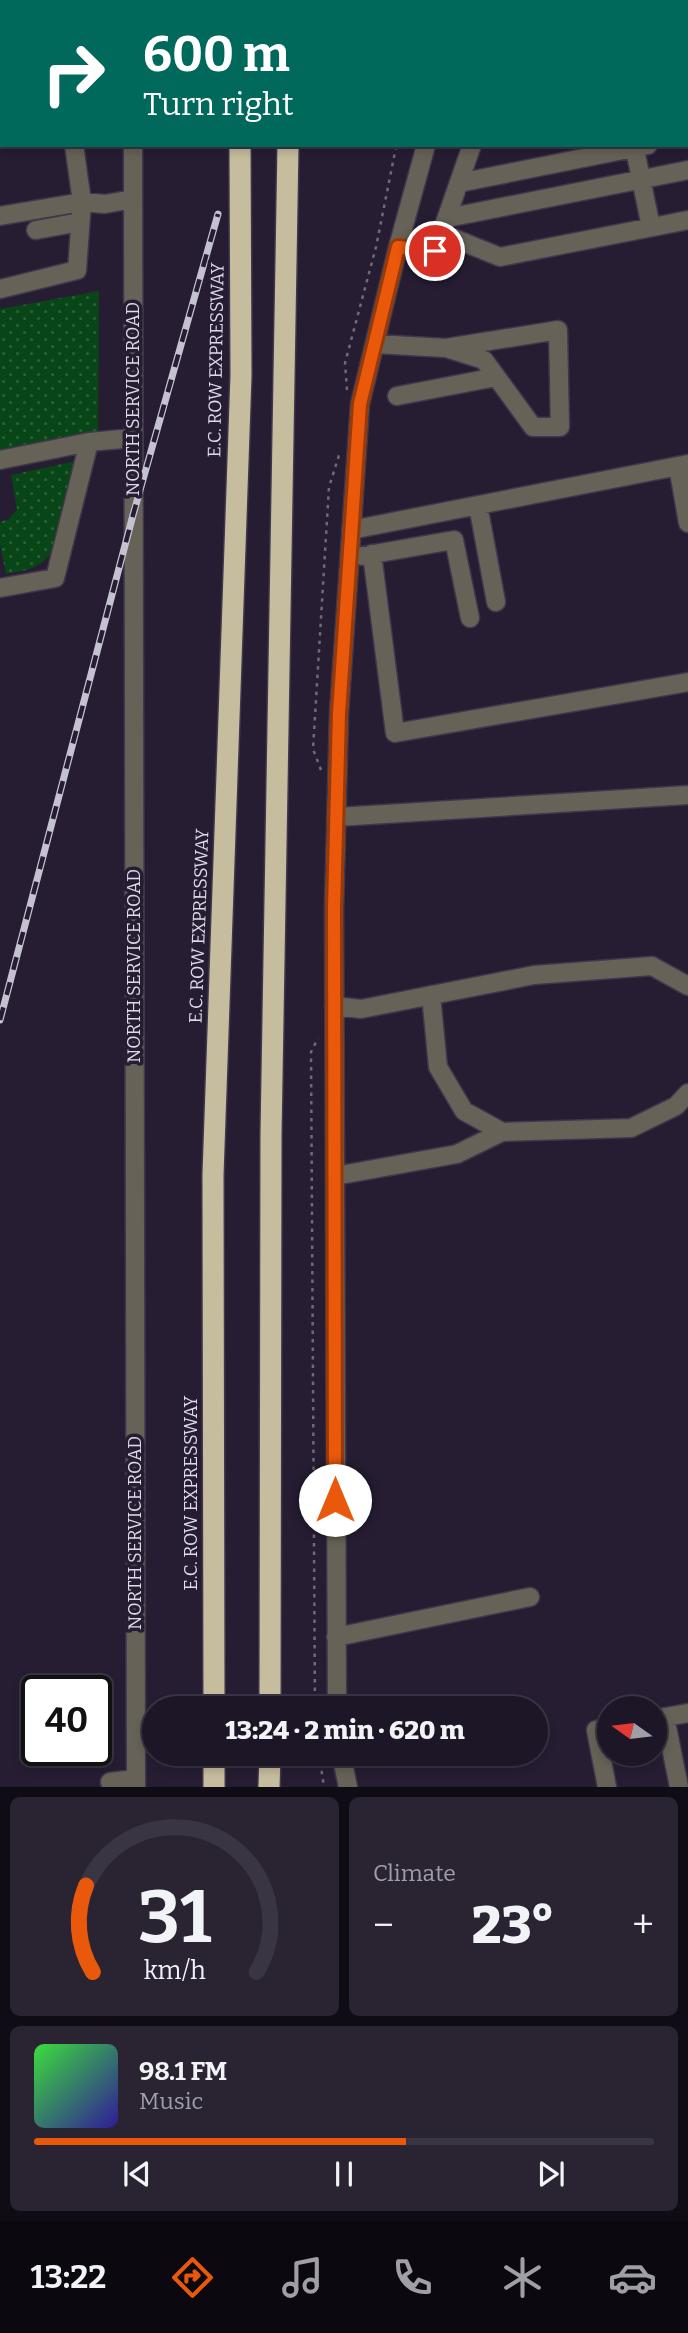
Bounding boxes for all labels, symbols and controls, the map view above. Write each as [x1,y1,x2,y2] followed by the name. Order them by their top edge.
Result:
[143,25,290,84] text: 600 m
[28,28,119,119] icon: right
[143,85,294,123] text: Turn right
[405,221,465,281] pin
[416,232,454,270] icon: arrive
[203,262,229,458] street label: E.C. ROW EXPRESSWAY
[122,302,144,496] street label: NORTH SERVICE ROAD
[185,828,213,1024] street label: E.C. ROW EXPRESSWAY
[123,869,145,1063] street label: NORTH SERVICE ROAD
[180,1395,202,1590] street label: E.C. ROW EXPRESSWAY
[124,1436,146,1630] street label: NORTH SERVICE ROAD
[298,1463,372,1537] position arrow
[21,1675,112,1766] speed limit sign: 40
[597,1696,667,1766] north arrow
[597,1696,667,1766] map controls
[225,1715,465,1746] text: 13:24 · 2 min · 620 m
[373,1859,456,1887] text: Climate
[138,1875,212,1962] text: 31
[472,1894,554,1957] text: 23°
[373,1902,394,1948] text: −
[632,1902,654,1948] text: +
[144,1956,206,1986] text: km/h
[139,2056,227,2087] text: 98.1 FM
[139,2087,203,2115] text: Music
[118,2155,156,2193] icon: previous
[325,2155,363,2193] icon: pause
[532,2155,570,2193] icon: next
[168,2253,217,2302] icon: directions
[278,2253,327,2302] icon: music
[388,2253,437,2302] icon: phone
[498,2253,547,2302] icon: climate
[608,2253,657,2302] icon: car
[31,2258,106,2296] text: 13:22

